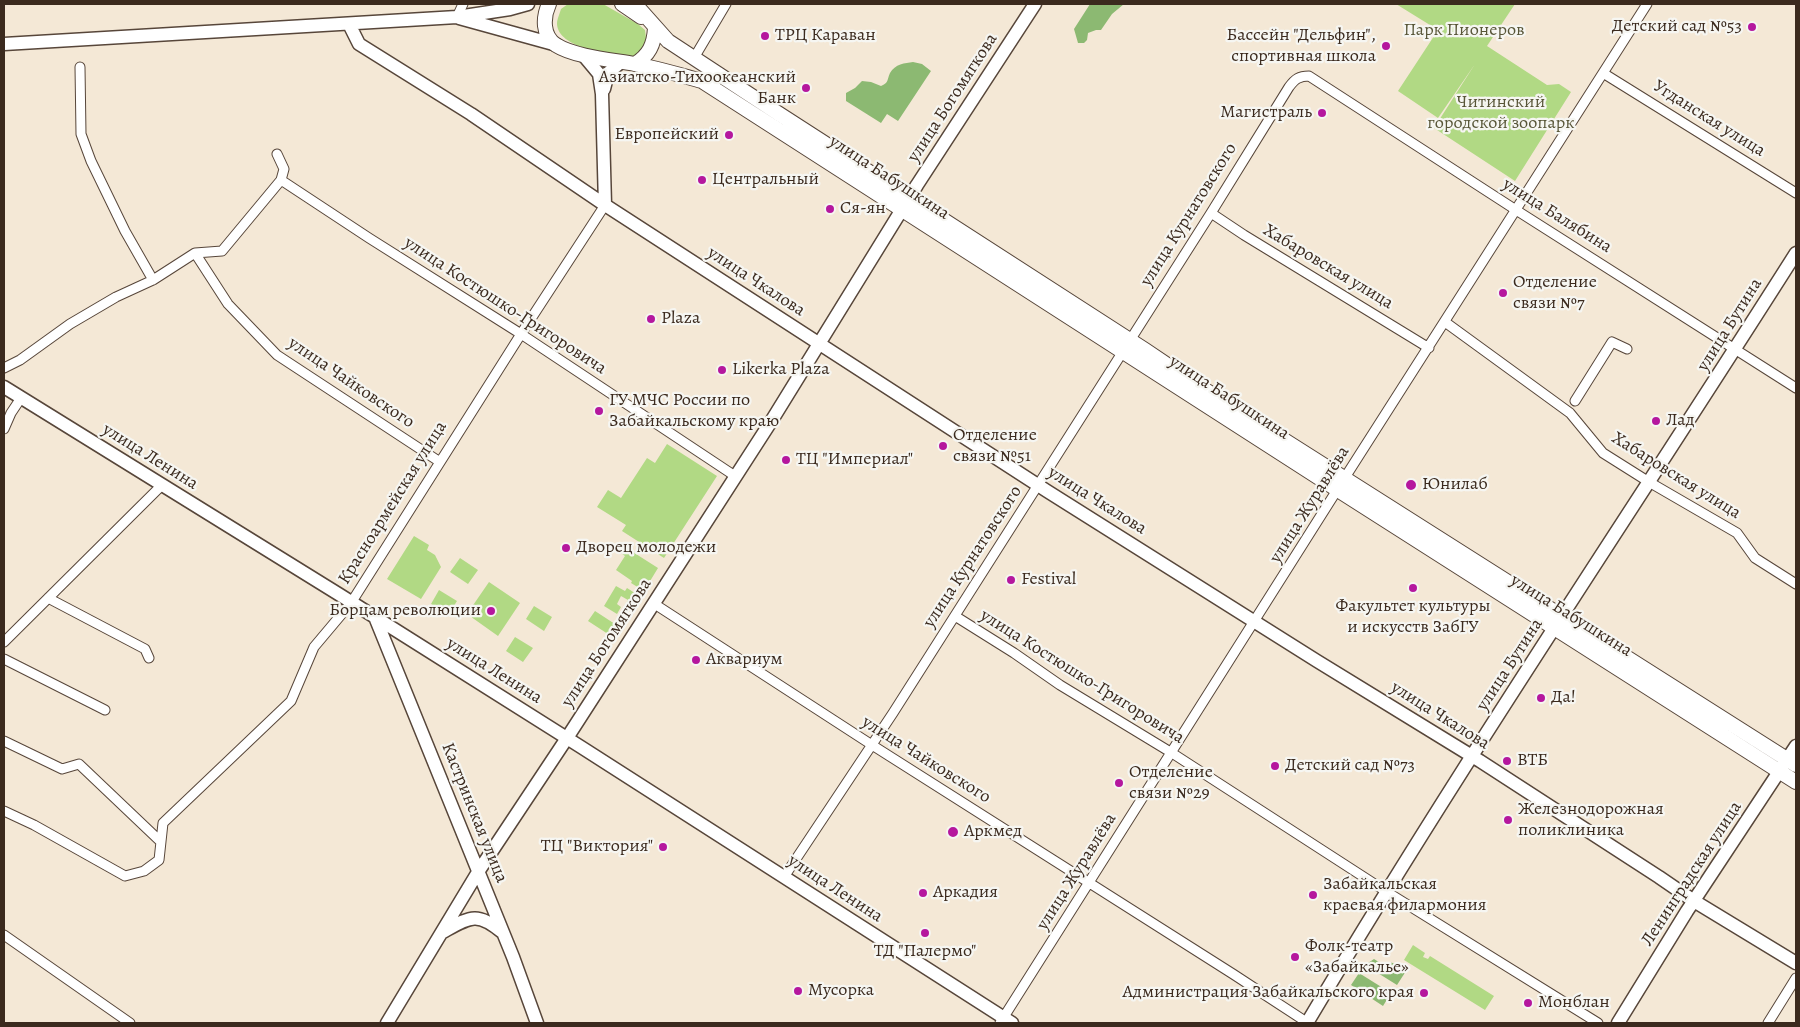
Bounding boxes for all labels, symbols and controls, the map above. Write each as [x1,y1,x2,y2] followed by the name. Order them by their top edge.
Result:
[1612,16,1742,38] place label: Детский сад №53
[1403,20,1525,42] park label: Парк Пионеров
[1746,21,1758,33] marker: Детский сад №53
[775,25,876,47] place label: ТРЦ Караван
[1226,25,1376,68] place label: Бассейн "Дельфин", спортивная школа
[759,30,771,42] marker: ТРЦ Караван
[903,30,1003,166] street label: улица Богомягкова
[1380,40,1392,52] marker: Бассейн "Дельфин", спортивная школа
[599,67,796,110] place label: Азиатско-Тихоокеанский Банк
[1649,76,1769,162] street label: Угданская улица
[800,82,812,94] marker: Азиатско-Тихоокеанский Банк
[1427,92,1575,134] park label: Читинский городской зоопарк
[1220,102,1312,124] place label: Магистраль
[1316,107,1328,119] marker: Магистраль
[615,124,719,146] place label: Европейский
[723,129,735,141] marker: Европейский
[825,131,953,225] street label: улица Бабушкина
[1136,139,1242,291] street label: улица Курнатовского
[712,169,819,191] place label: Центральный
[696,174,708,186] marker: Центральный
[1498,174,1616,258] street label: улица Балябина
[840,198,886,220] place label: Ся-ян
[824,203,836,215] marker: Ся-ян
[1259,220,1397,314] street label: Хабаровская улица
[400,232,610,380] street label: улица Костюшко-Григоровича
[703,242,809,322] street label: улица Чкалова
[1513,272,1597,314] place label: Отделение связи №7
[1693,274,1767,376] street label: улица Бутина
[1497,287,1509,299] marker: Отделение связи №7
[661,308,700,330] place label: Plaza
[645,313,657,325] marker: Plaza
[284,333,418,433] street label: улица Чайковского
[1165,351,1293,445] street label: улица Бабушкина
[732,359,830,381] place label: Likerka Plaza
[716,364,728,376] marker: Likerka Plaza
[609,390,779,432] place label: ГУ МЧС России по Забайкальскому краю
[593,405,605,417] marker: ГУ МЧС России по Забайкальскому краю
[1666,410,1694,432] place label: Лад
[1650,415,1662,427] marker: Лад
[334,418,452,588] street label: Красноармейская улица
[98,419,202,495] street label: улица Ленина
[953,425,1037,468] place label: Отделение связи №51
[1607,428,1745,524] street label: Хабаровская улица
[937,440,949,452] marker: Отделение связи №51
[1265,443,1355,567] street label: улица Журавлёва
[796,449,913,471] place label: ТЦ "Империал"
[780,454,792,466] marker: ТЦ "Империал"
[1044,462,1150,540] street label: улица Чкалова
[1422,474,1488,496] place label: Юнилаб
[1404,478,1418,492] marker: Юнилаб
[919,482,1027,632] street label: улица Курнатовского
[576,537,716,559] place label: Дворец молодежи
[560,542,572,554] marker: Дворец молодежи
[1021,569,1076,591] place label: Festival
[1506,570,1636,662] street label: улица Бабушкина
[1005,574,1017,586] marker: Festival
[557,575,657,711] street label: улица Богомягкова
[1407,582,1419,594] marker: Факультет культуры и искусств ЗабГУ
[1336,596,1490,638] place label: Факультет культуры и искусств ЗабГУ
[329,600,481,622] place label: Борцам революции
[485,605,497,617] marker: Борцам революции
[976,605,1188,749] street label: улица Костюшко-Григоровича
[1472,615,1548,715] street label: улица Бутина
[442,633,546,709] street label: улица Ленина
[706,649,783,671] place label: Аквариум
[690,654,702,666] marker: Аквариум
[1387,677,1493,755] street label: улица Чкалова
[1551,687,1576,709] place label: Да!
[1535,692,1547,704] marker: Да!
[858,712,994,808] street label: улица Чайковского
[436,740,512,886] street label: Кастринская улица
[1517,750,1548,772] place label: ВТБ
[1285,755,1415,777] place label: Детский сад №73
[1501,755,1513,767] marker: ВТБ
[1269,760,1281,772] marker: Детский сад №73
[1129,762,1213,804] place label: Отделение связи №29
[1113,777,1125,789] marker: Отделение связи №29
[1637,797,1747,951] street label: Ленинградская улица
[1518,799,1664,842] place label: Железнодорожная поликлиника
[1032,810,1122,934] street label: улица Журавлёва
[1502,814,1514,826] marker: Железнодорожная поликлиника
[964,821,1022,843] place label: Аркмед
[946,825,960,839] marker: Аркмед
[541,836,653,858] place label: ТЦ "Виктория"
[657,841,669,853] marker: ТЦ "Виктория"
[783,850,887,928] street label: улица Ленина
[1323,874,1487,916] place label: Забайкальская краевая филармония
[933,882,998,904] place label: Аркадия
[917,887,929,899] marker: Аркадия
[1307,889,1319,901] marker: Забайкальская краевая филармония
[919,927,931,939] marker: ТД "Палермо"
[1305,936,1409,979] place label: Фолк-театр «Забайкалье»
[874,941,976,963] place label: ТД "Палермо"
[1289,951,1301,963] marker: Фолк-театр «Забайкалье»
[808,980,874,1002] place label: Мусорка
[1123,982,1414,1004] place label: Администрация Забайкальского края
[792,985,804,997] marker: Мусорка
[1418,987,1430,999] marker: Администрация Забайкальского края
[1538,992,1610,1014] place label: Монблан
[1522,997,1534,1009] marker: Монблан

